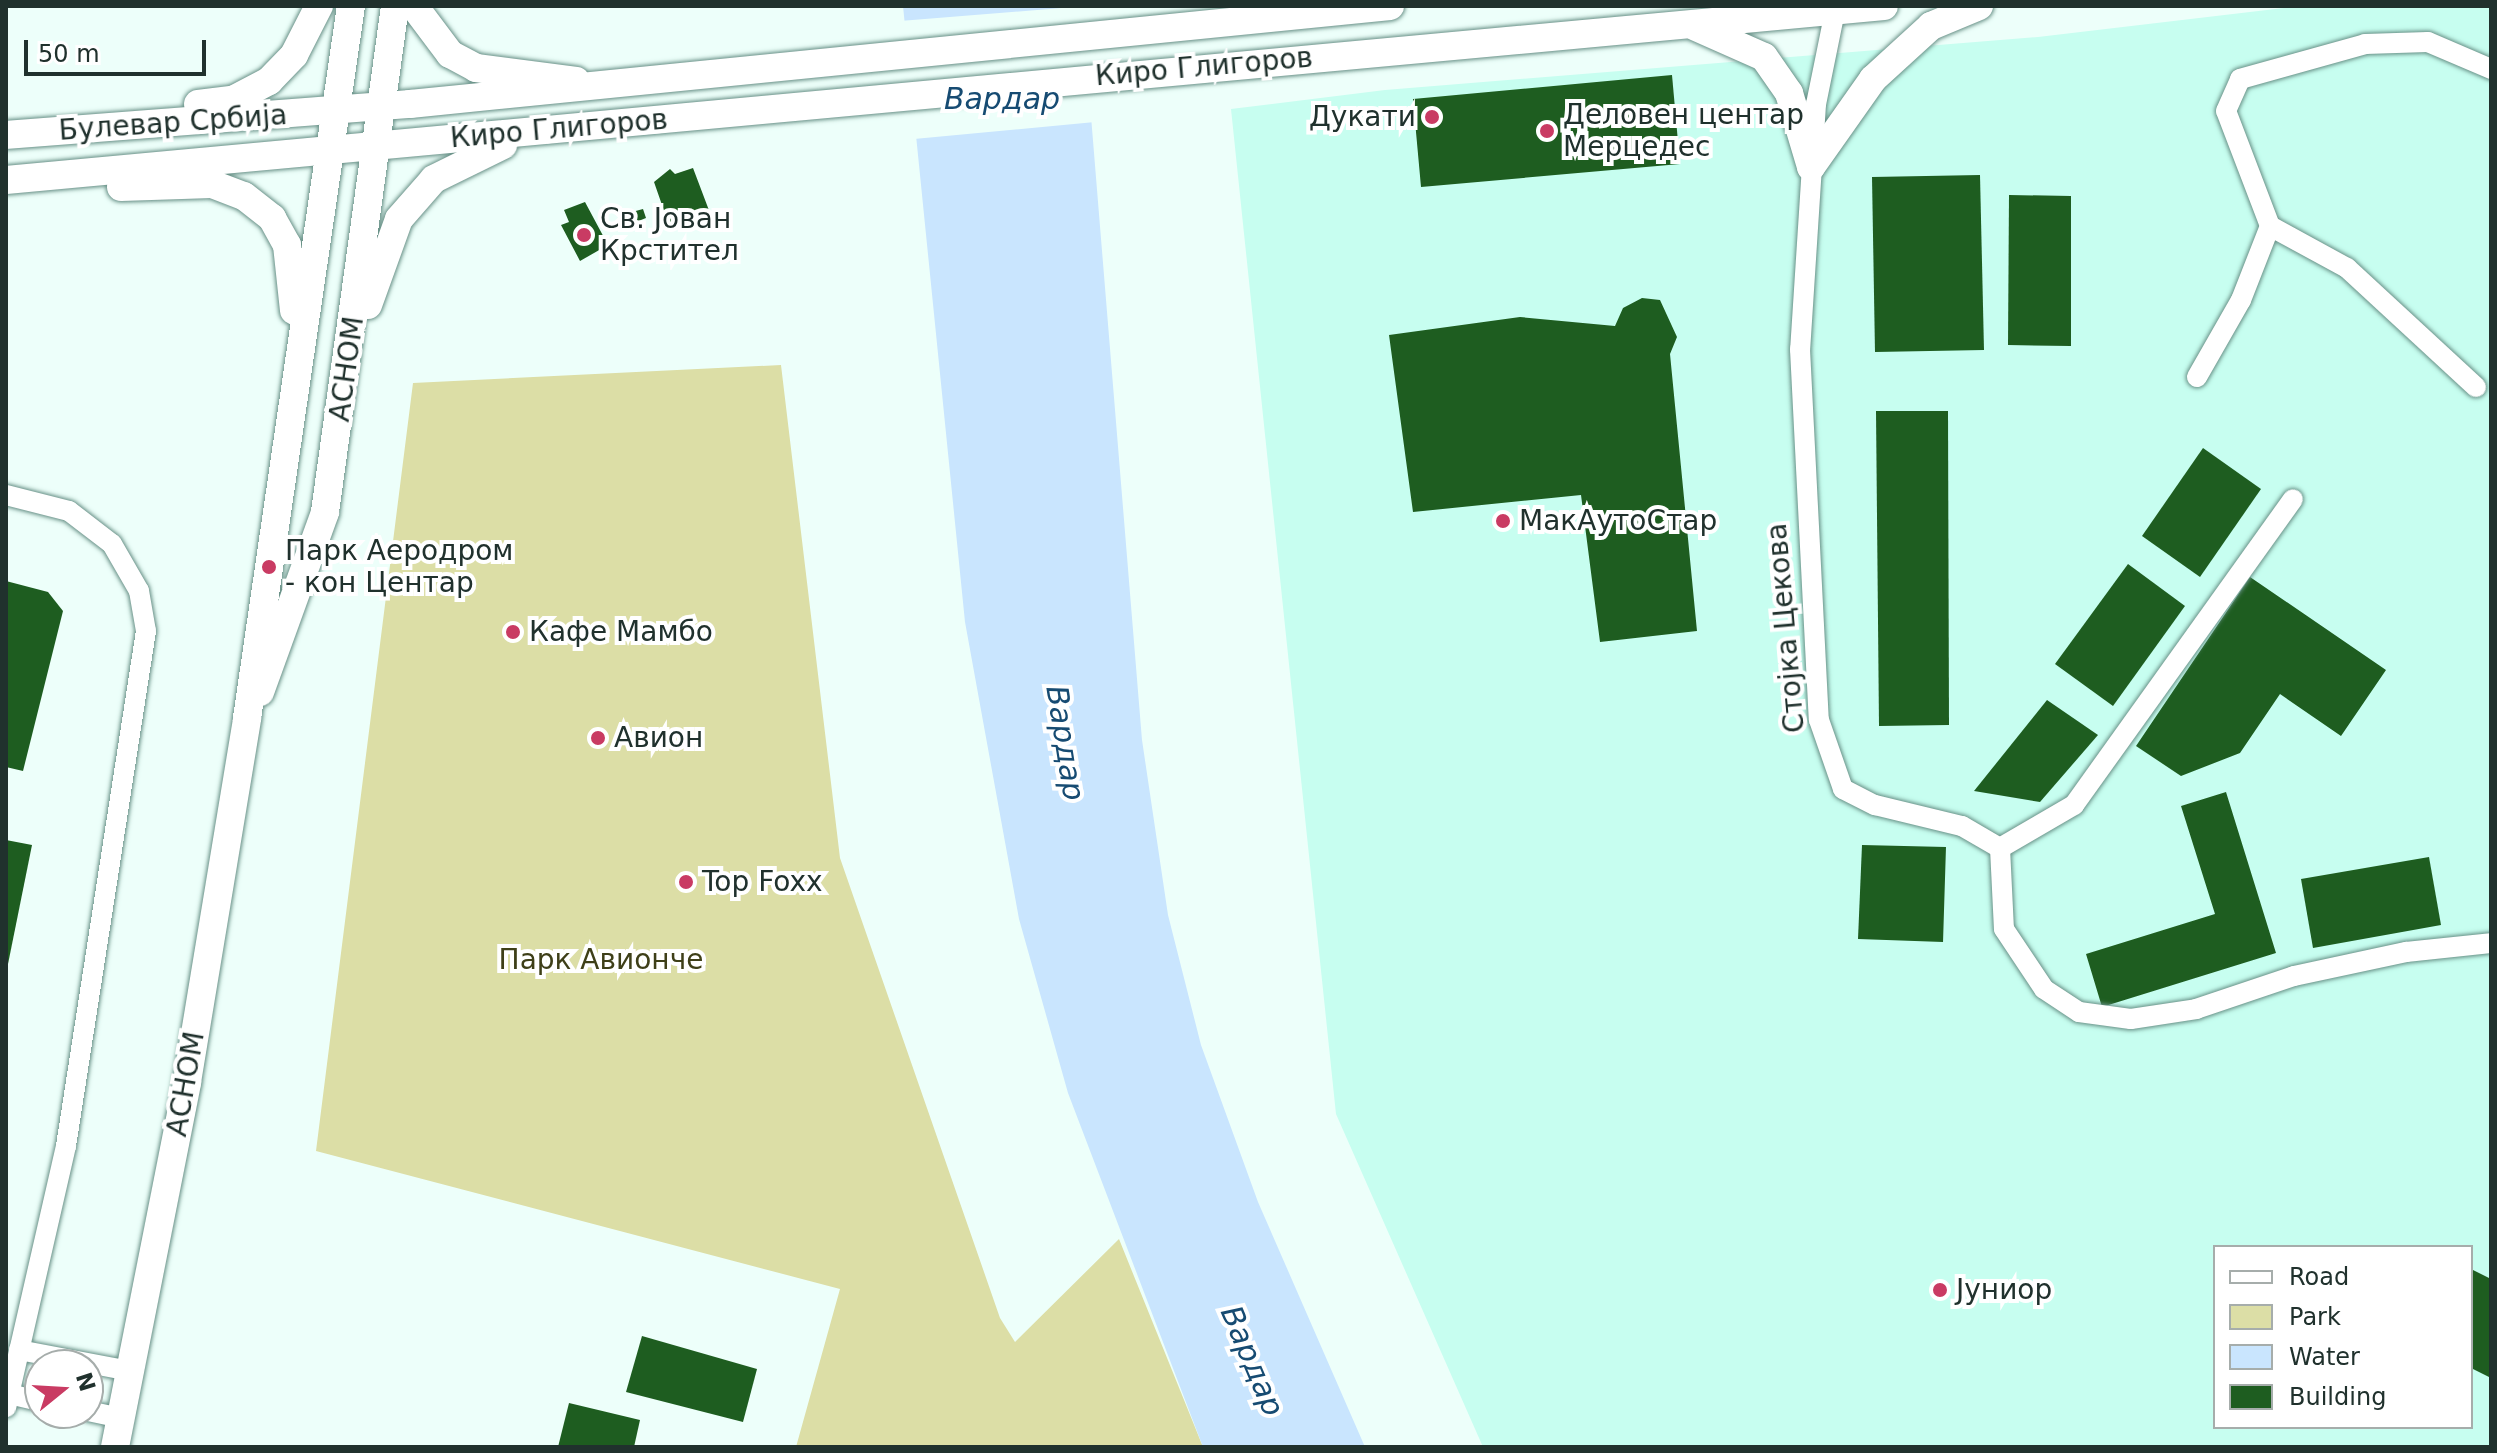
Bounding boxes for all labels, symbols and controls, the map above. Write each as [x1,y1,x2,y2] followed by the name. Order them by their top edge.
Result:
[28,24,210,74] scale bar
[38,40,100,68] text: 50 m
[1094,41,1314,93] street label: Киро Глигоров
[944,81,1060,117] water label: Вардар
[58,98,288,148] street label: Булевар Србија
[1563,98,1804,164] place label: Деловен центар Мерцедес
[1309,100,1416,134] place label: Дукати
[449,103,669,155] street label: Киро Глигоров
[1423,108,1441,126] marker: Дукати
[1538,122,1556,140] marker: Деловен центар Мерцедес
[600,202,739,268] place label: Св. Јован Крстител
[575,226,593,244] marker: Св. Јован Крстител
[323,314,371,424] street label: АСНОМ
[1519,504,1717,538] place label: МакАутоСтар
[1494,512,1512,530] marker: МакАутоСтар
[1760,522,1812,734] street label: Стојка Цекова
[285,534,513,600] place label: Парк Аеродром - кон Центар
[260,558,278,576] marker: Парк Аеродром - кон Центар
[529,615,713,649] place label: Кафе Мамбо
[504,623,522,641] marker: Кафе Мамбо
[1038,683,1092,803] water label: Вардар
[614,721,703,755] place label: Авион
[589,729,607,747] marker: Авион
[702,865,823,899] place label: Top Foxx
[677,873,695,891] marker: Top Foxx
[499,943,703,977] park label: Парк Авионче
[160,1029,212,1139] street label: АСНОМ
[2213,1245,2473,1429] legend
[2289,1263,2349,1291] text: Road
[1956,1273,2052,1307] place label: Јуниор
[1931,1281,1949,1299] marker: Јуниор
[1213,1300,1291,1422] water label: Вардар
[2289,1303,2341,1331] text: Park
[2289,1343,2360,1371] text: Water
[24,1349,104,1429] north arrow
[71,1369,100,1395] text: N
[2289,1383,2386,1411] text: Building

